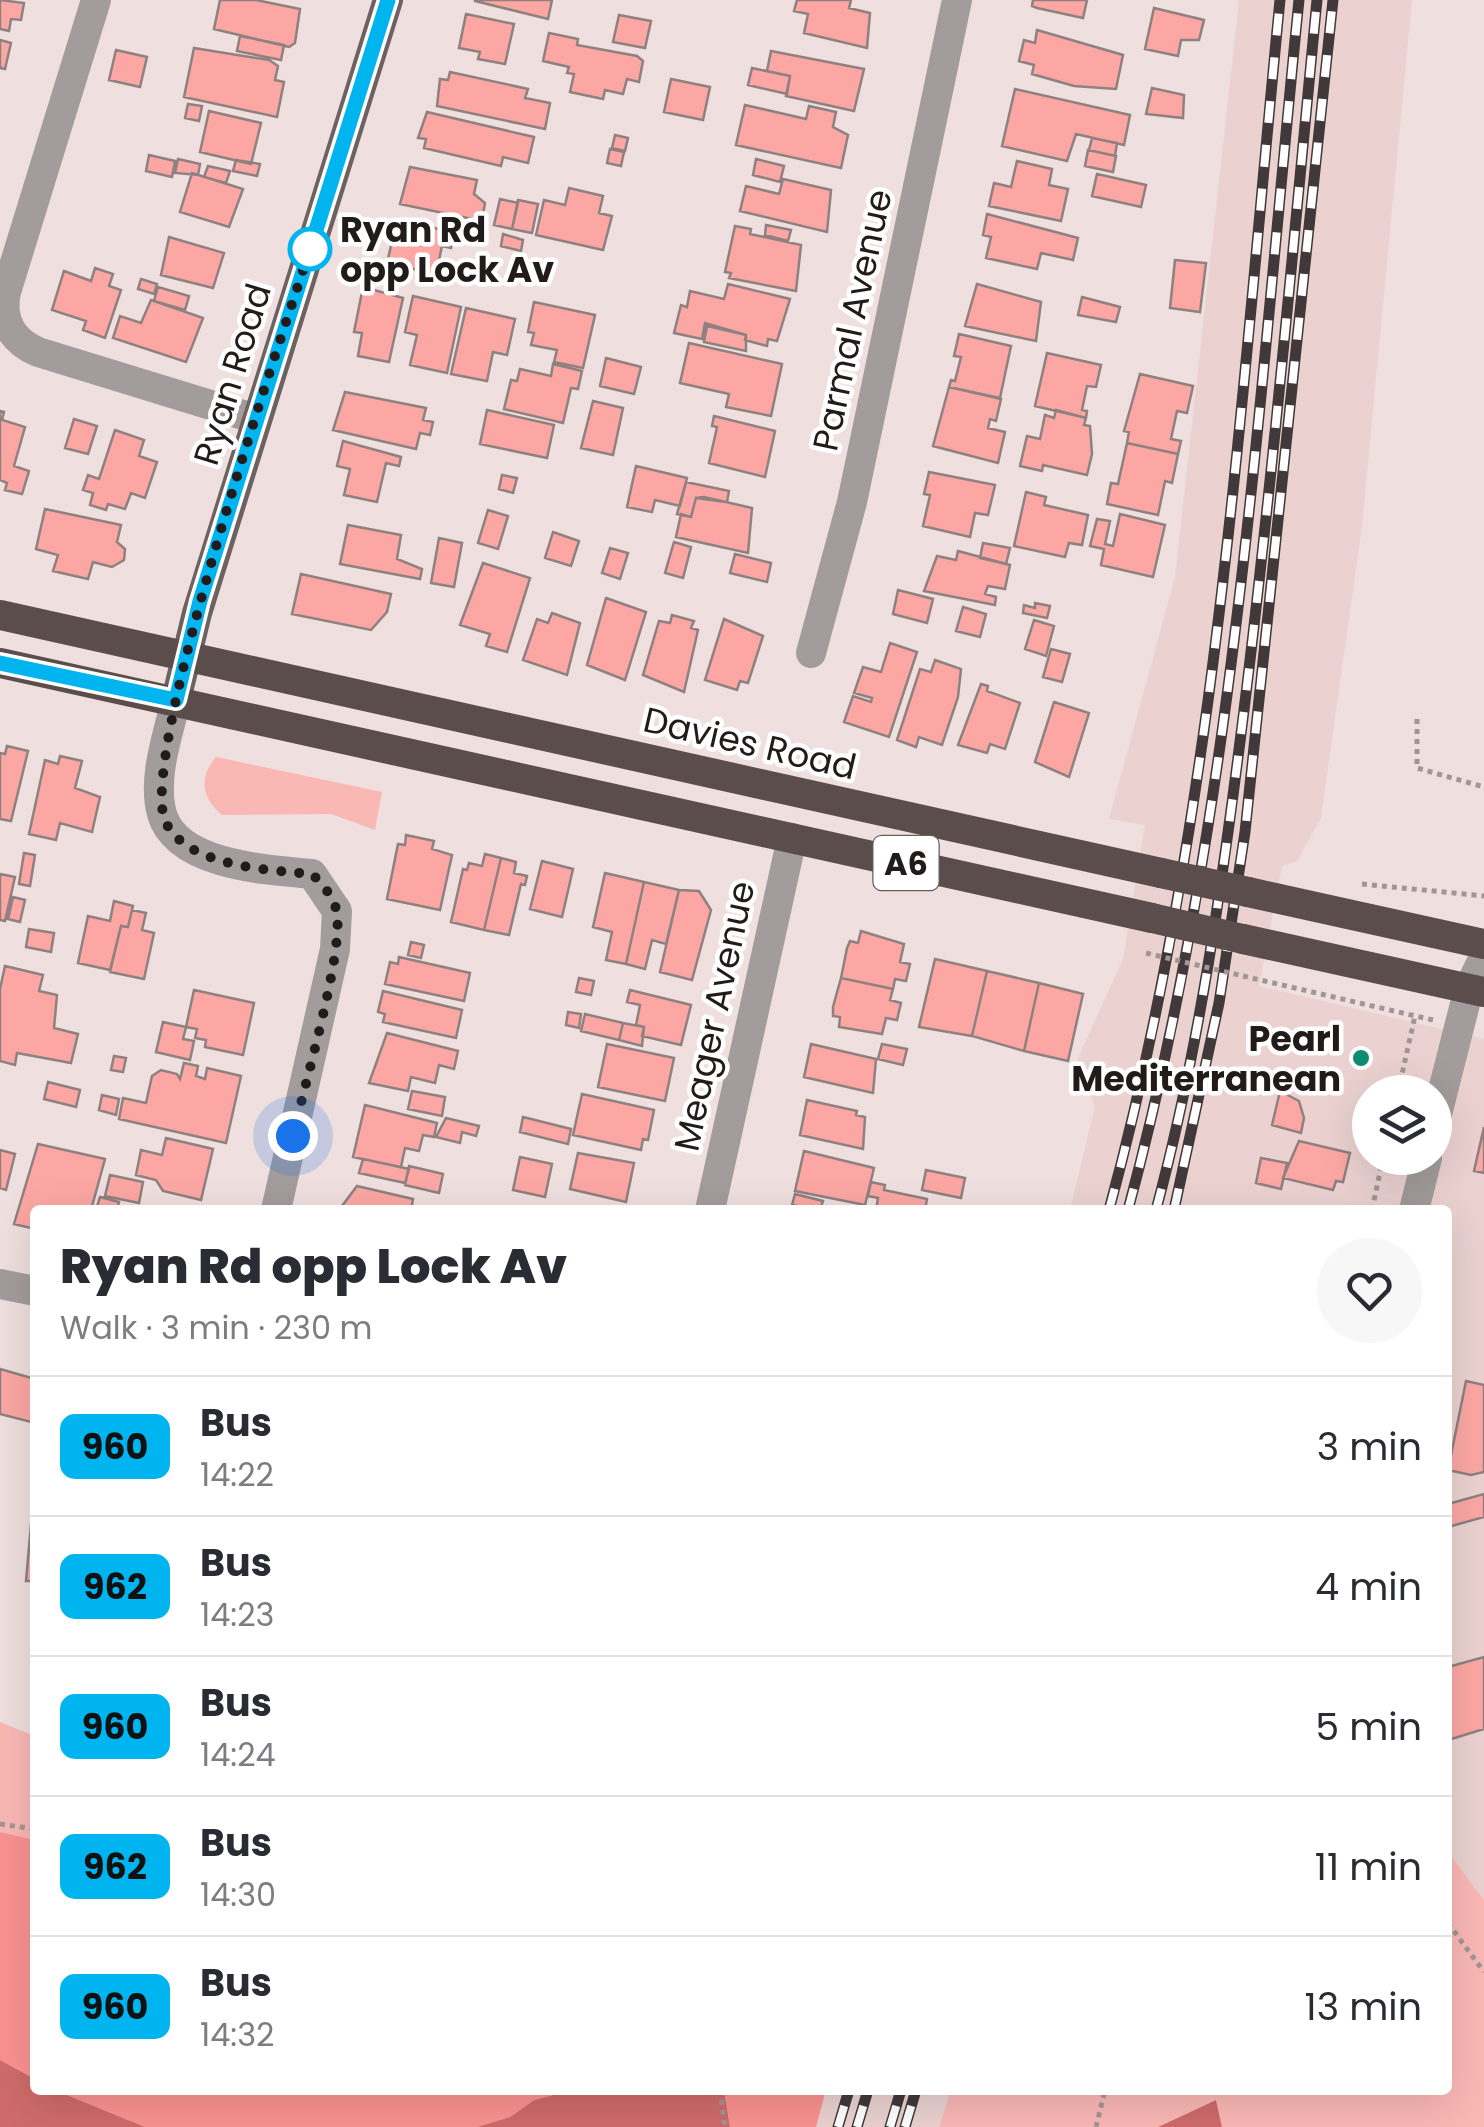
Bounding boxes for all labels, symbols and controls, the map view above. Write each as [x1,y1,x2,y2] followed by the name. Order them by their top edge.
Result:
[800,185,904,455] street label: Parmal Avenue
[340,205,554,294] place label: Ryan Rd opp Lock Av
[289,228,331,270] marker: Ryan Rd opp Lock Av
[181,277,283,471] street label: Ryan Road
[639,695,861,791] street label: Davies Road
[874,836,938,890] road number: A6
[661,877,767,1155] street label: Meager Avenue
[1071,1014,1341,1103] place label: Pearl Mediterranean
[1350,1047,1372,1069] marker: Pearl Mediterranean
[1352,1075,1452,1175] map controls
[1352,1075,1452,1175] button: layers
[268,1111,318,1161] your location
[60,1233,567,1300] text: Ryan Rd opp Lock Av
[1317,1238,1422,1343] button: heart
[60,1305,373,1350] text: Walk · 3 min · 230 m
[200,1396,272,1449] text: Bus
[1317,1420,1422,1473] text: 3 min
[82,1422,148,1471] text: 960
[200,1452,274,1497] text: 14:22
[200,1536,272,1589] text: Bus
[1315,1560,1422,1613] text: 4 min
[83,1562,147,1611] text: 962
[200,1592,274,1637] text: 14:23
[200,1676,272,1729] text: Bus
[1315,1700,1422,1753] text: 5 min
[82,1702,148,1751] text: 960
[200,1732,276,1777] text: 14:24
[200,1816,272,1869] text: Bus
[1315,1840,1422,1893] text: 11 min
[83,1842,147,1891] text: 962
[200,1872,276,1917] text: 14:30
[200,1956,272,2009] text: Bus
[1305,1980,1422,2033] text: 13 min
[82,1982,148,2031] text: 960
[200,2012,274,2057] text: 14:32

